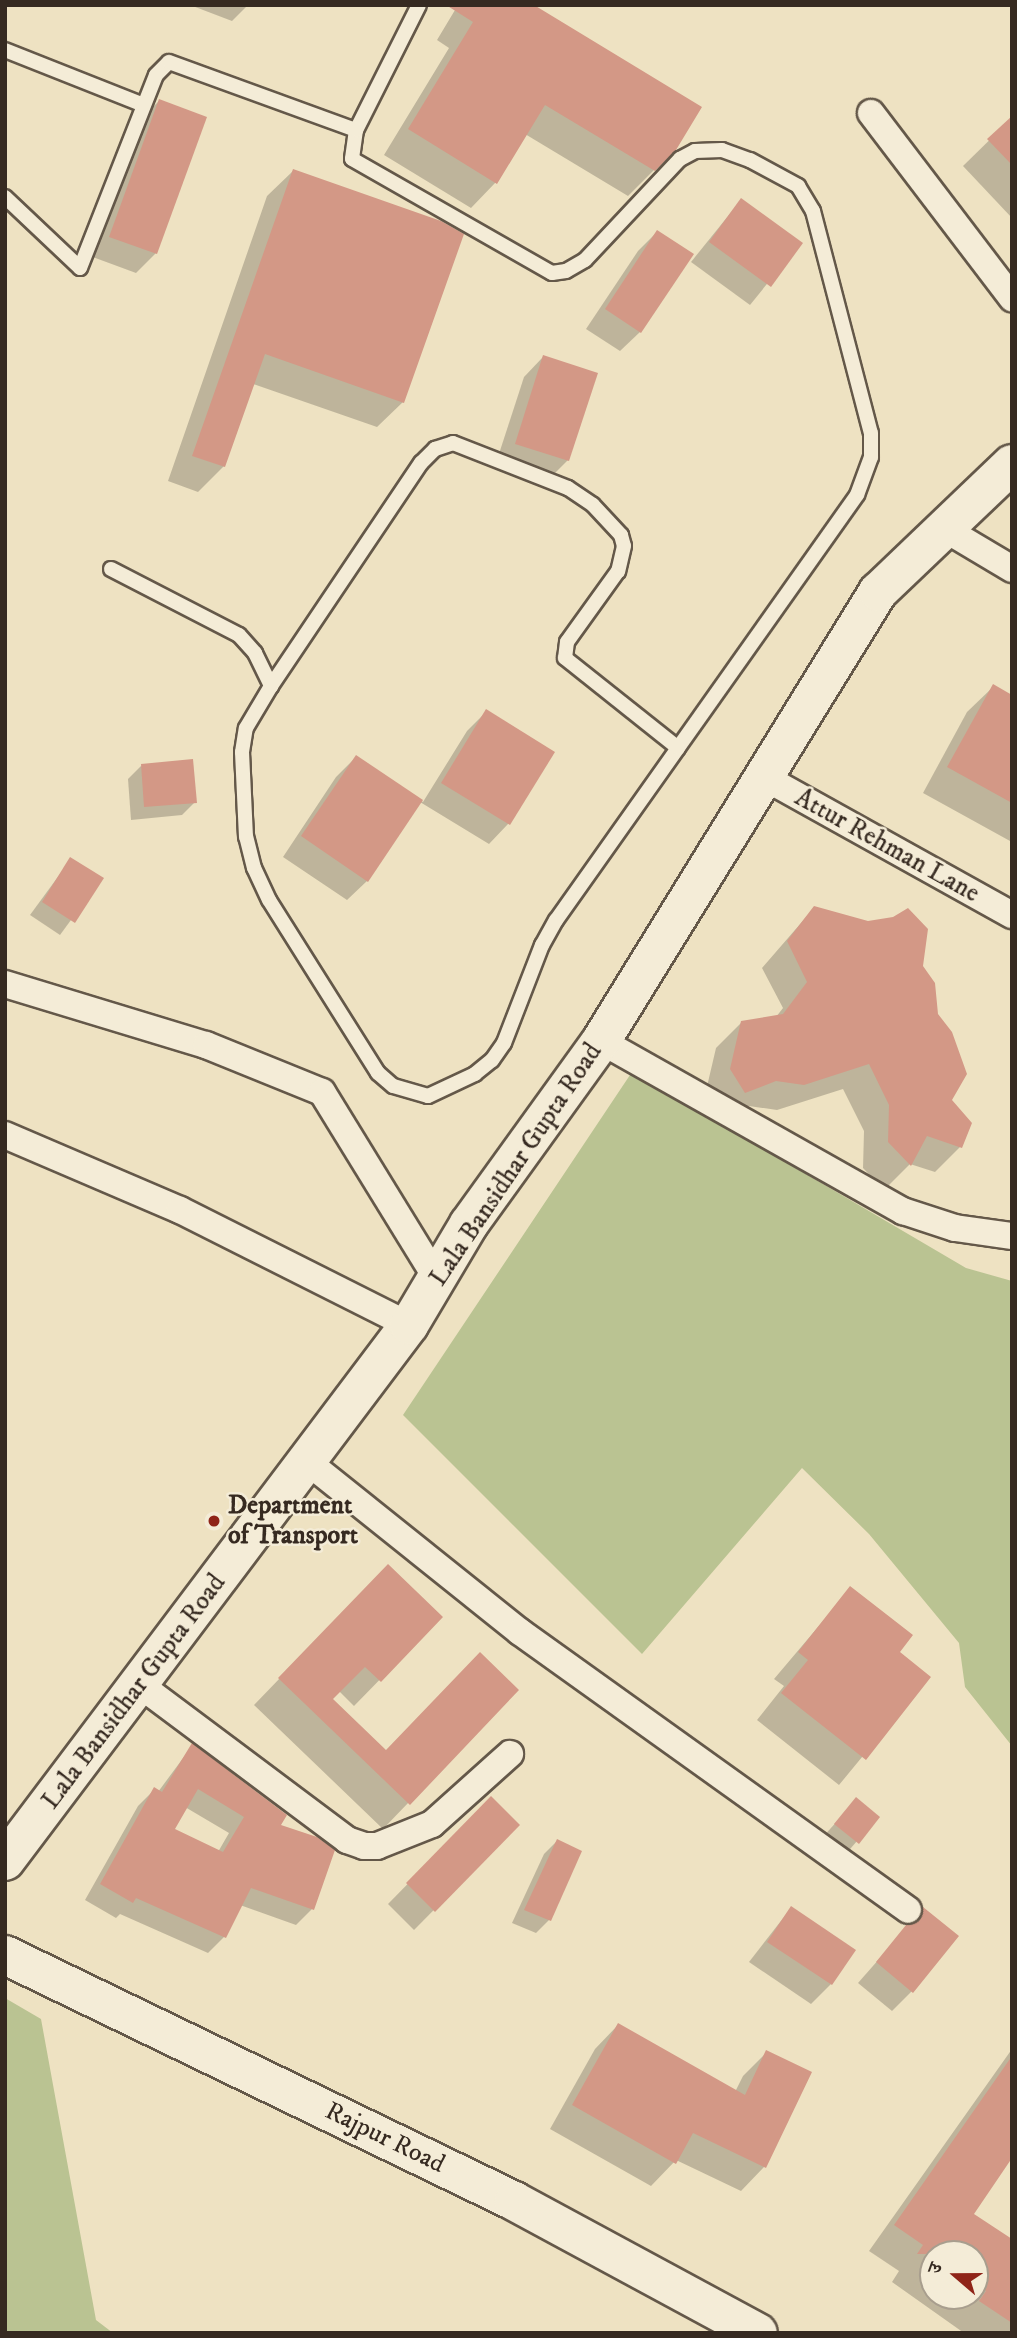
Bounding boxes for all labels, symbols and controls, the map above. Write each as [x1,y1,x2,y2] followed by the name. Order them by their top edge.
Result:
[789,782,985,910] street label: Attur Rehman Lane
[423,1038,609,1292] street label: Lala Bansidhar Gupta Road
[228,1490,358,1552] place label: Department of Transport
[206,1513,222,1529] marker: Department of Transport
[35,1568,233,1816] street label: Lala Bansidhar Gupta Road
[320,2096,450,2180] street label: Rajpur Road
[919,2240,989,2310] north arrow
[923,2260,948,2277] text: उ

